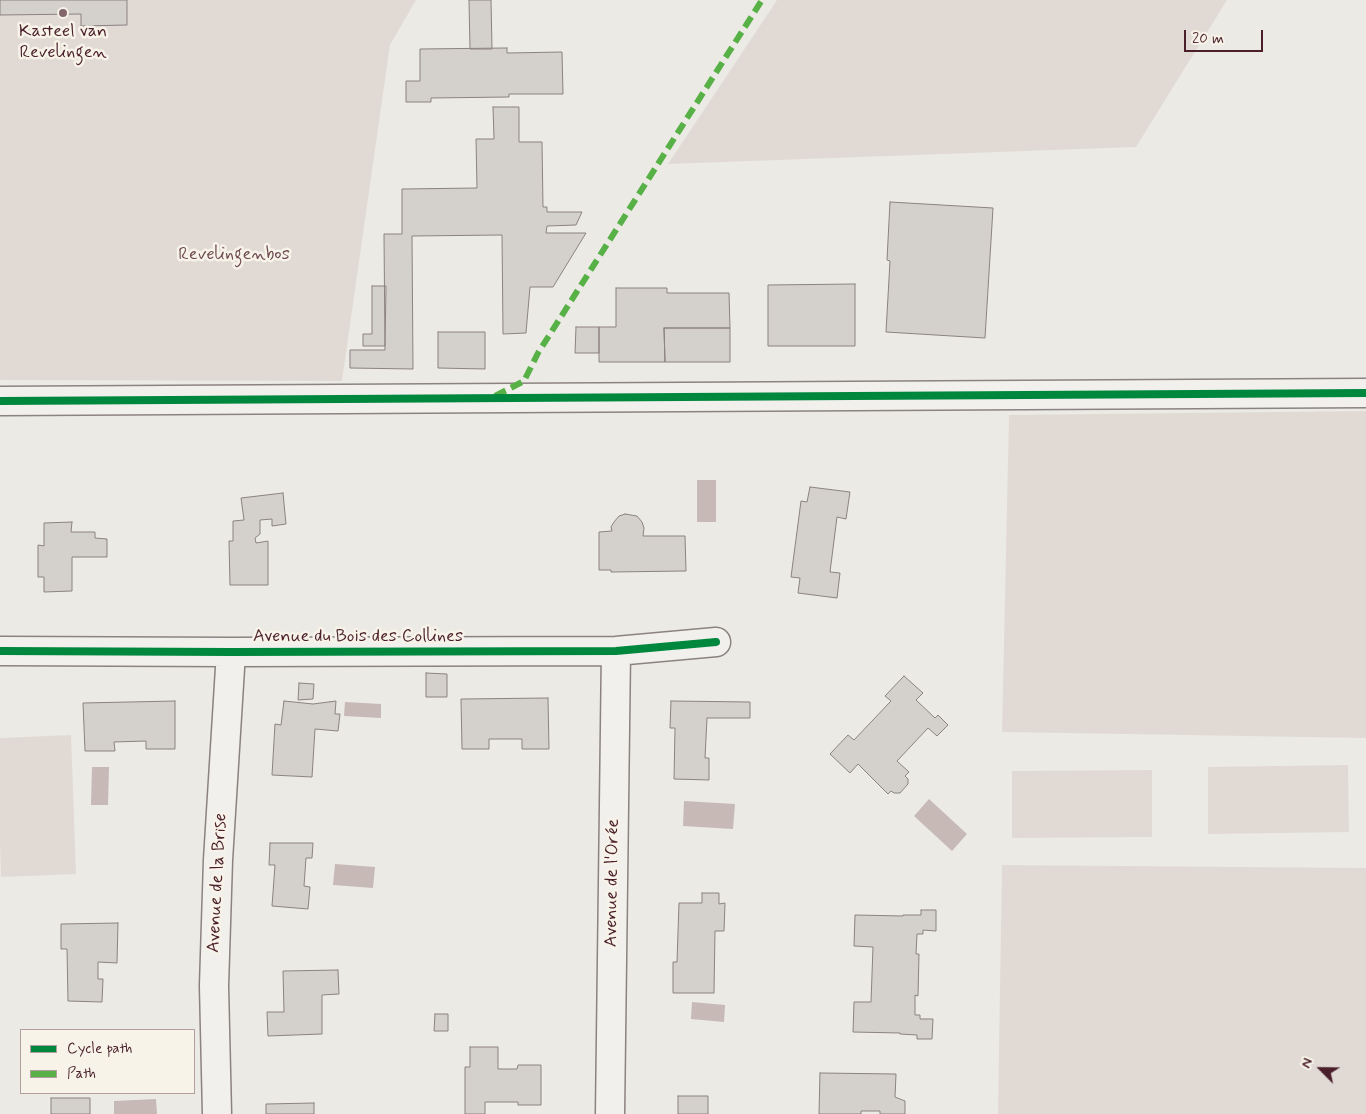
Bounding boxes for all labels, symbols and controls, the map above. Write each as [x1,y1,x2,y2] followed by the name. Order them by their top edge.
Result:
[57,7,69,19] marker: Kasteel van Revelingen
[1186,20,1265,52] scale bar
[19,21,107,64] place label: Kasteel van Revelingen
[1192,29,1224,49] text: 20 m
[178,244,290,266] park label: Revelingenbos
[253,626,463,648] street label: Avenue du Bois des Collines
[204,813,232,953] street label: Avenue de la Brise
[601,819,625,947] street label: Avenue de l'Orée
[20,1029,195,1094] legend
[67,1039,132,1059] text: Cycle path
[1296,1044,1346,1094] north arrow
[1297,1055,1317,1071] text: N
[67,1064,96,1084] text: Path

